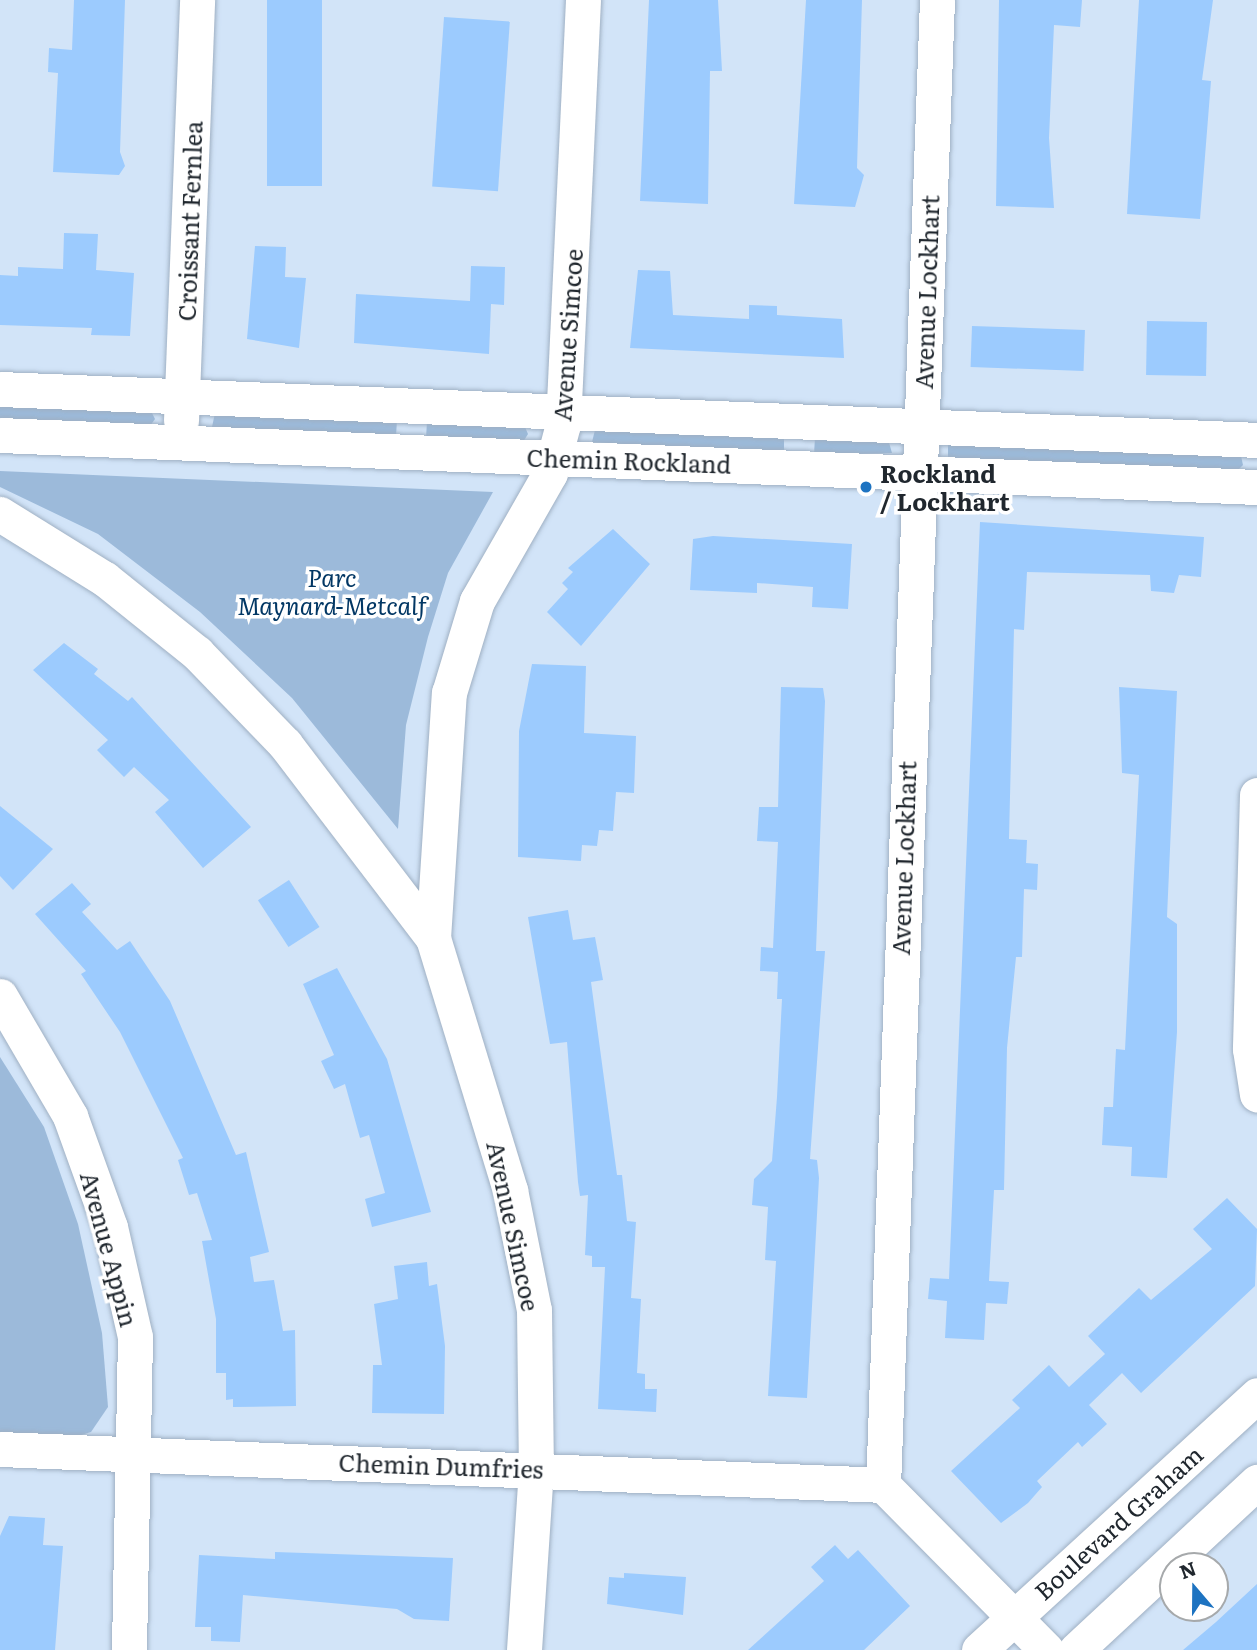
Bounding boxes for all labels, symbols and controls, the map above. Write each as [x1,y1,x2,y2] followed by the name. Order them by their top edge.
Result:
[171,120,207,322] street label: Croissant Fernlea
[908,194,944,390] street label: Avenue Lockhart
[547,248,587,422] street label: Avenue Simcoe
[526,442,732,478] street label: Chemin Rockland
[880,459,1010,515] place label: Rockland / Lockhart
[858,479,874,495] marker: Rockland / Lockhart
[237,563,427,619] park label: Parc Maynard-Metcalf
[885,760,921,956] street label: Avenue Lockhart
[482,1138,546,1314] street label: Avenue Simcoe
[75,1168,145,1330] street label: Avenue Appin
[1028,1439,1208,1605] street label: Boulevard Graham
[338,1447,544,1483] street label: Chemin Dumfries
[1159,1552,1229,1622] north arrow
[1175,1553,1200,1585] text: N

